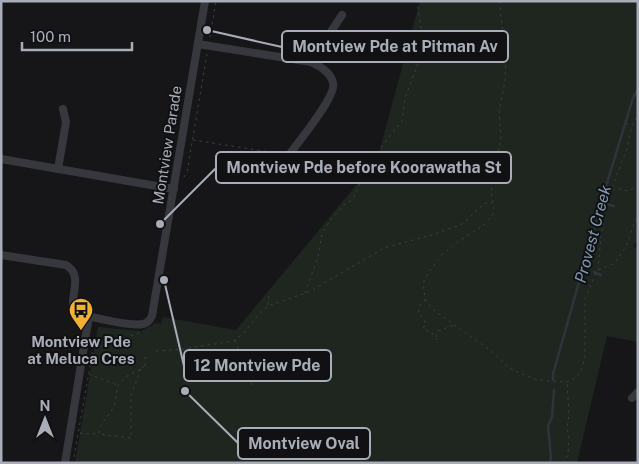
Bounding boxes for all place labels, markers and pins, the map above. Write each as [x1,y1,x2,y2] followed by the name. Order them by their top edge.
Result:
[282,31,508,62] callout: Montview Pde at Pitman Av
[216,152,511,183] callout: Montview Pde before Koorawatha St
[68,297,94,331] bus stop icon: Montview Pde at Meluca Cres
[27,333,135,367] place label: Montview Pde at Meluca Cres
[184,350,331,381] callout: 12 Montview Pde
[238,428,370,459] callout: Montview Oval

